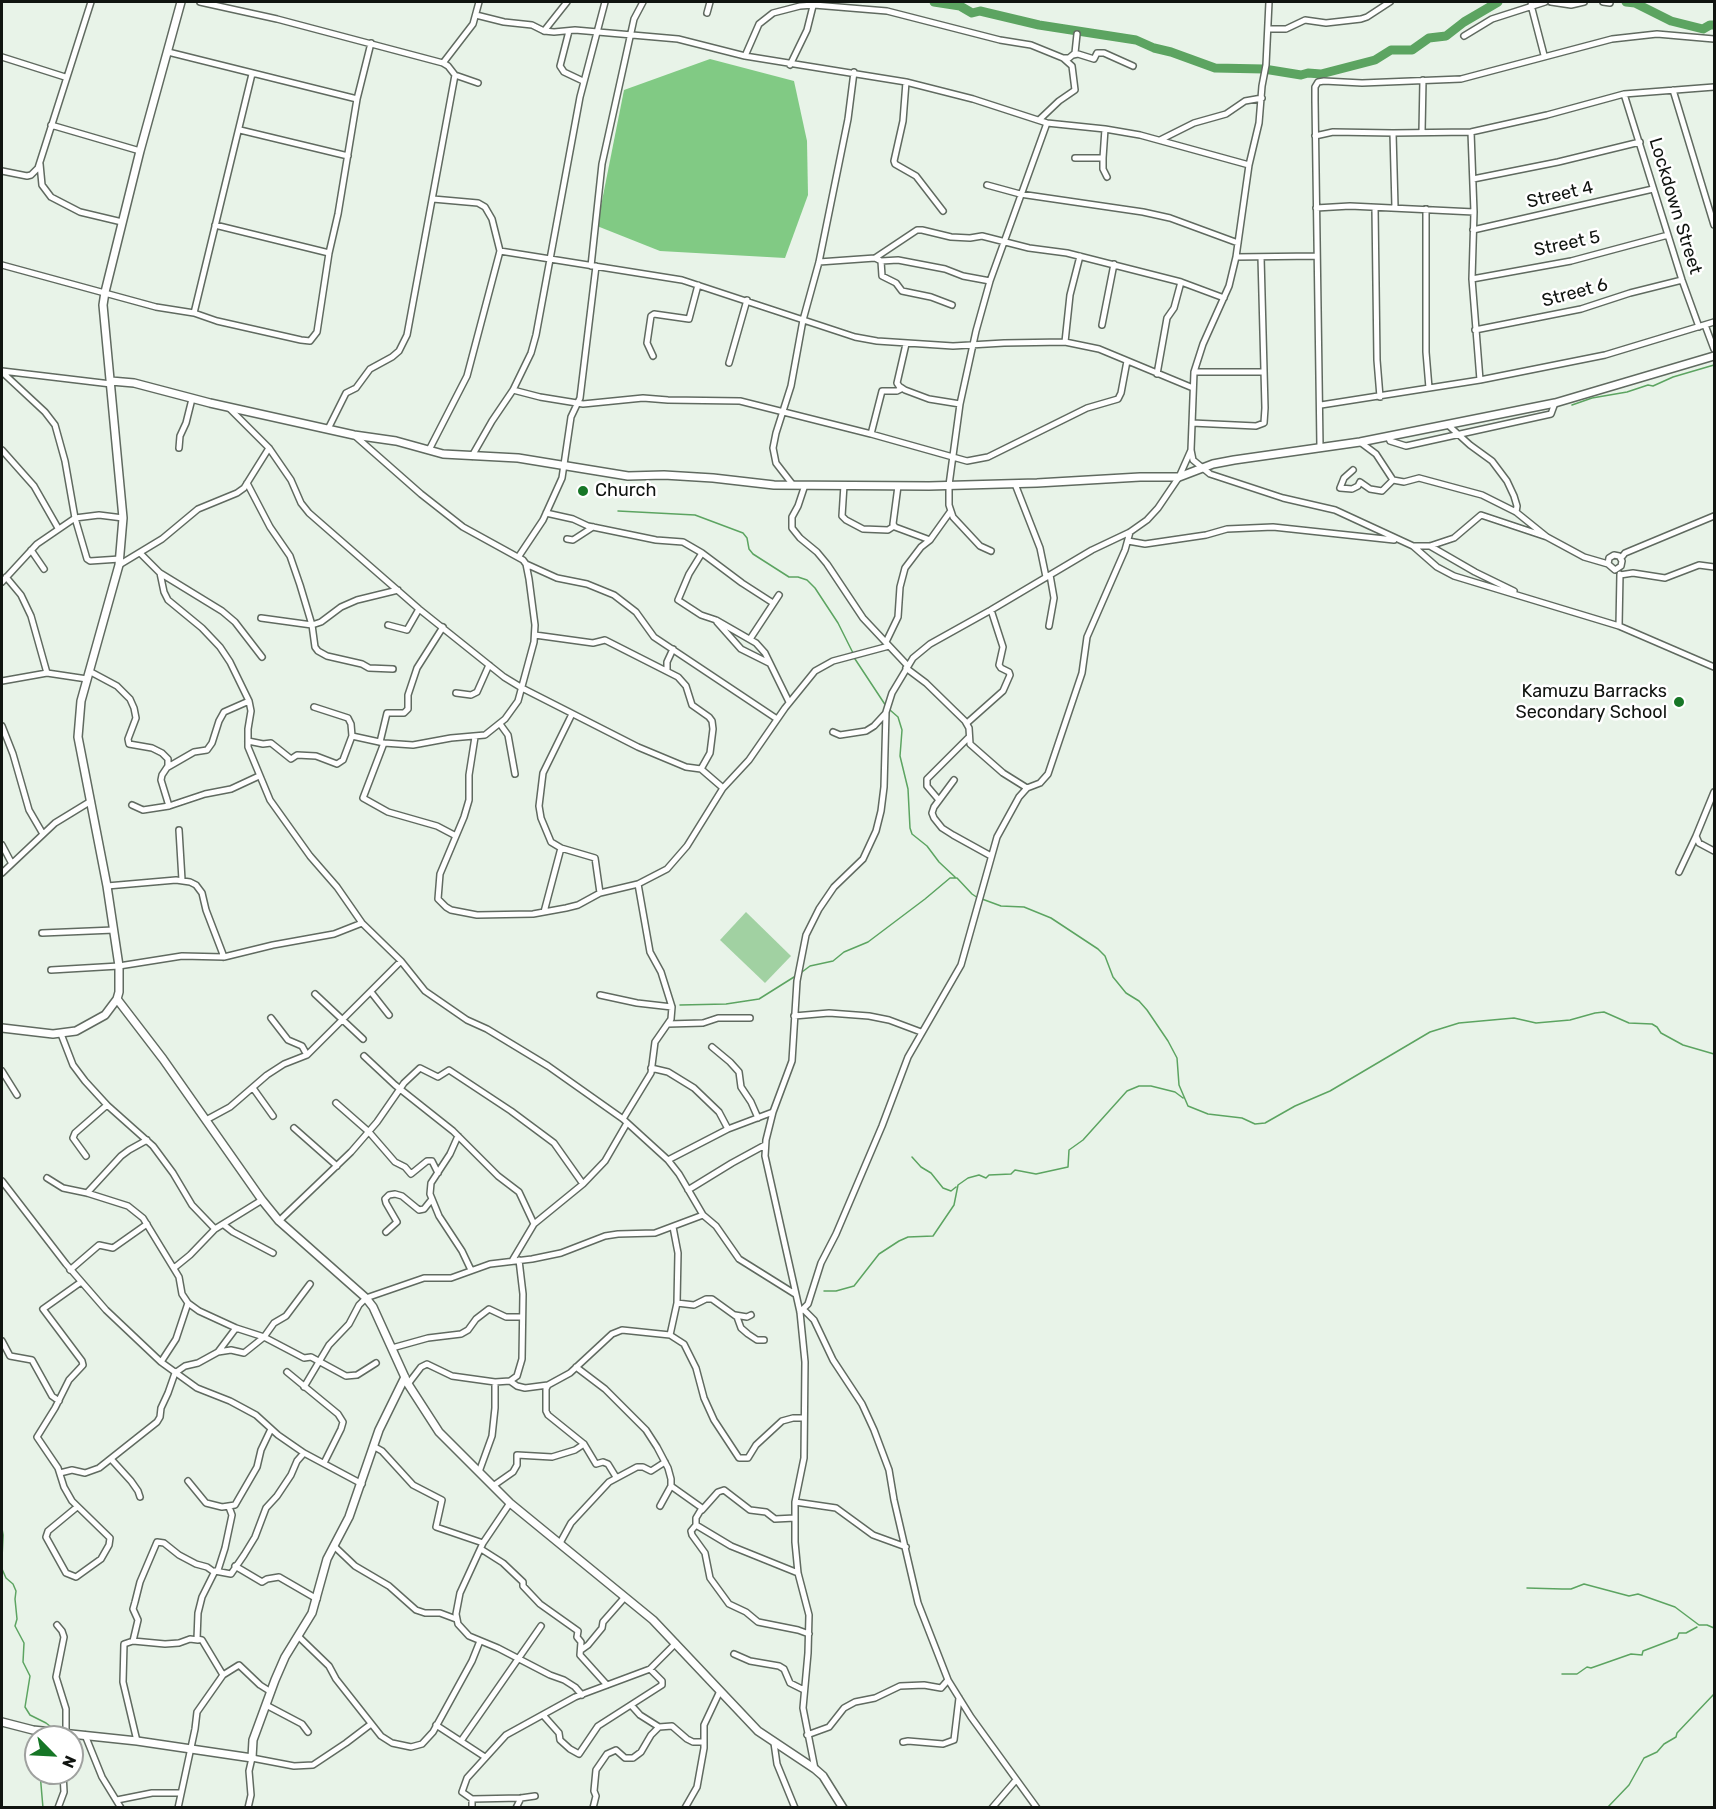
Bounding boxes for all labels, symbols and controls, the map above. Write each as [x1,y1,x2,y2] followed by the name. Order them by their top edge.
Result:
[1644,135,1706,277] street label: Lockdown Street
[1525,177,1595,213] street label: Street 4
[1532,226,1602,262] street label: Street 5
[1540,274,1610,312] street label: Street 6
[595,480,656,502] place label: Church
[576,484,590,498] marker: Church
[1516,681,1667,724] place label: Kamuzu Barracks Secondary School
[1672,695,1686,709] marker: Kamuzu Barracks Secondary School
[24,1725,84,1785] north arrow
[58,1753,80,1771] text: N

